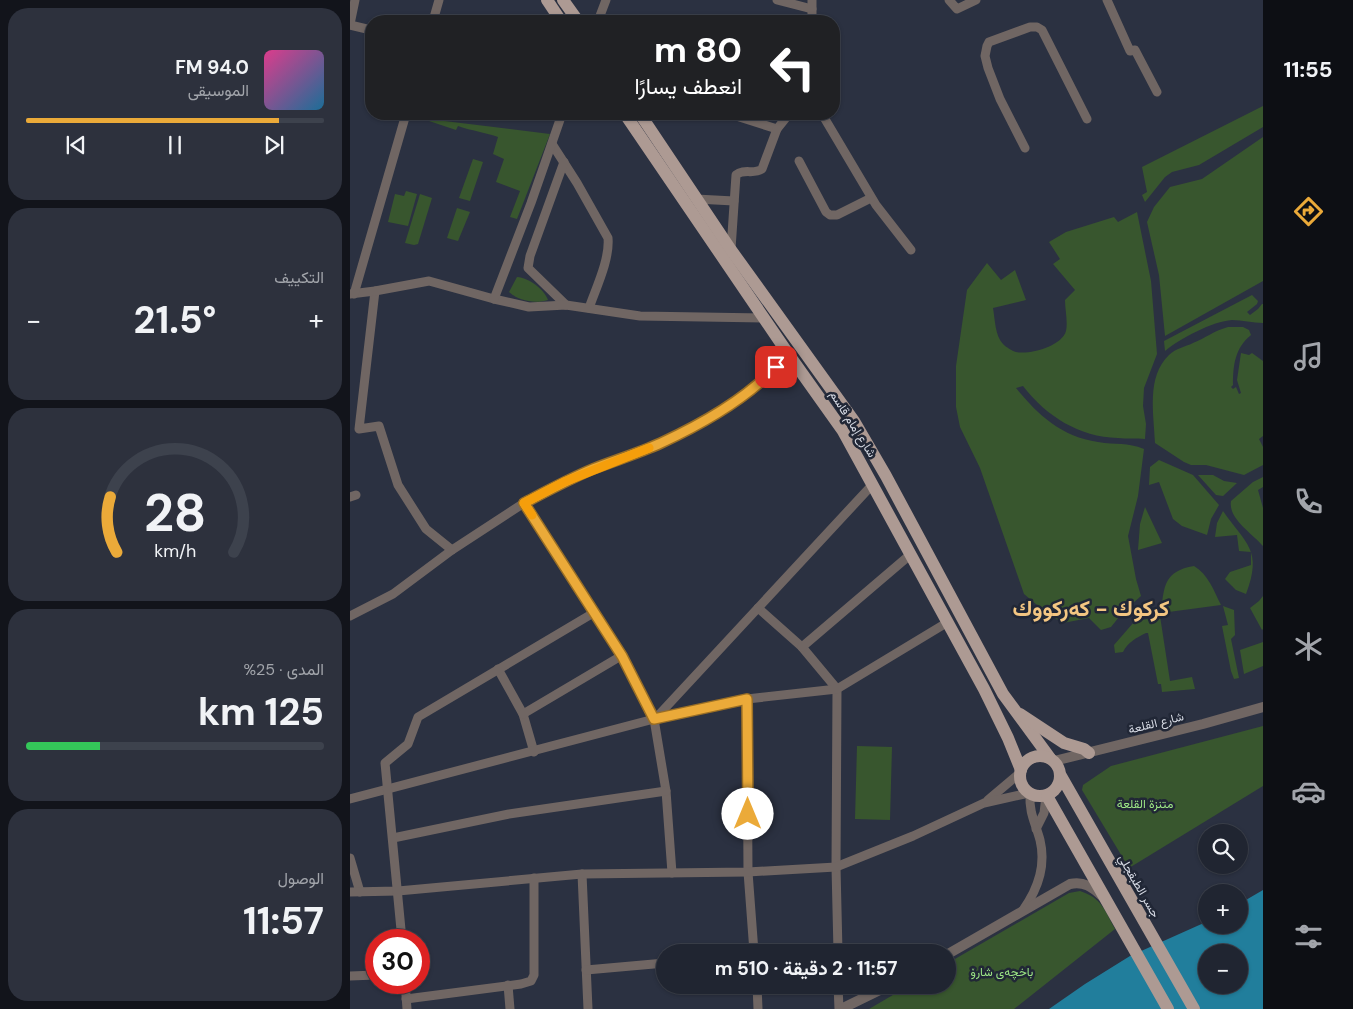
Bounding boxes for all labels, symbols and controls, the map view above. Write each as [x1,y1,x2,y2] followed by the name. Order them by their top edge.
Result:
[654,27,742,73] text: 80 m
[760,35,825,100] icon: left
[175,55,249,80] text: 94.0 FM
[1284,55,1333,84] text: 11:55
[635,72,742,101] text: انعطف يسارًا
[188,80,249,101] text: الموسيقى
[62,131,90,159] icon: previous
[161,131,189,159] icon: pause
[260,131,288,159] icon: next
[1291,194,1326,229] icon: directions
[274,267,324,288] text: التكييف
[134,295,216,345] text: 21.5°
[26,302,41,339] text: −
[309,302,324,339] text: +
[1291,339,1326,374] icon: music
[755,346,797,388] pin
[762,353,790,381] icon: arrive
[825,388,880,461] street label: شارع إمام قاسم
[144,479,206,547] text: 28
[1291,484,1326,519] icon: phone
[154,539,196,563] text: km/h
[1012,594,1170,623] district label: كركوك - کەرکووك
[1291,629,1326,664] icon: climate
[243,659,324,680] text: المدى · 25%
[198,687,324,737] text: 125 km
[1127,708,1186,739] street label: شارع القلعة
[1291,774,1326,809] icon: car
[721,787,773,839] position arrow
[1117,796,1173,812] park label: متنزة القلعة
[1198,824,1248,994] map controls
[1198,824,1248,874] button: search
[1113,852,1163,921] street label: جسر الطبقجلي
[278,868,324,889] text: الوصول
[1198,884,1248,934] button: +
[243,896,324,946] text: 11:57
[1291,919,1326,954] icon: filters
[365,929,430,994] speed limit sign: 30
[1198,944,1248,994] button: −
[715,956,897,981] text: 11:57 · 2 دقيقة · 510 m
[971,964,1033,980] park label: باخچەی شارۆ

